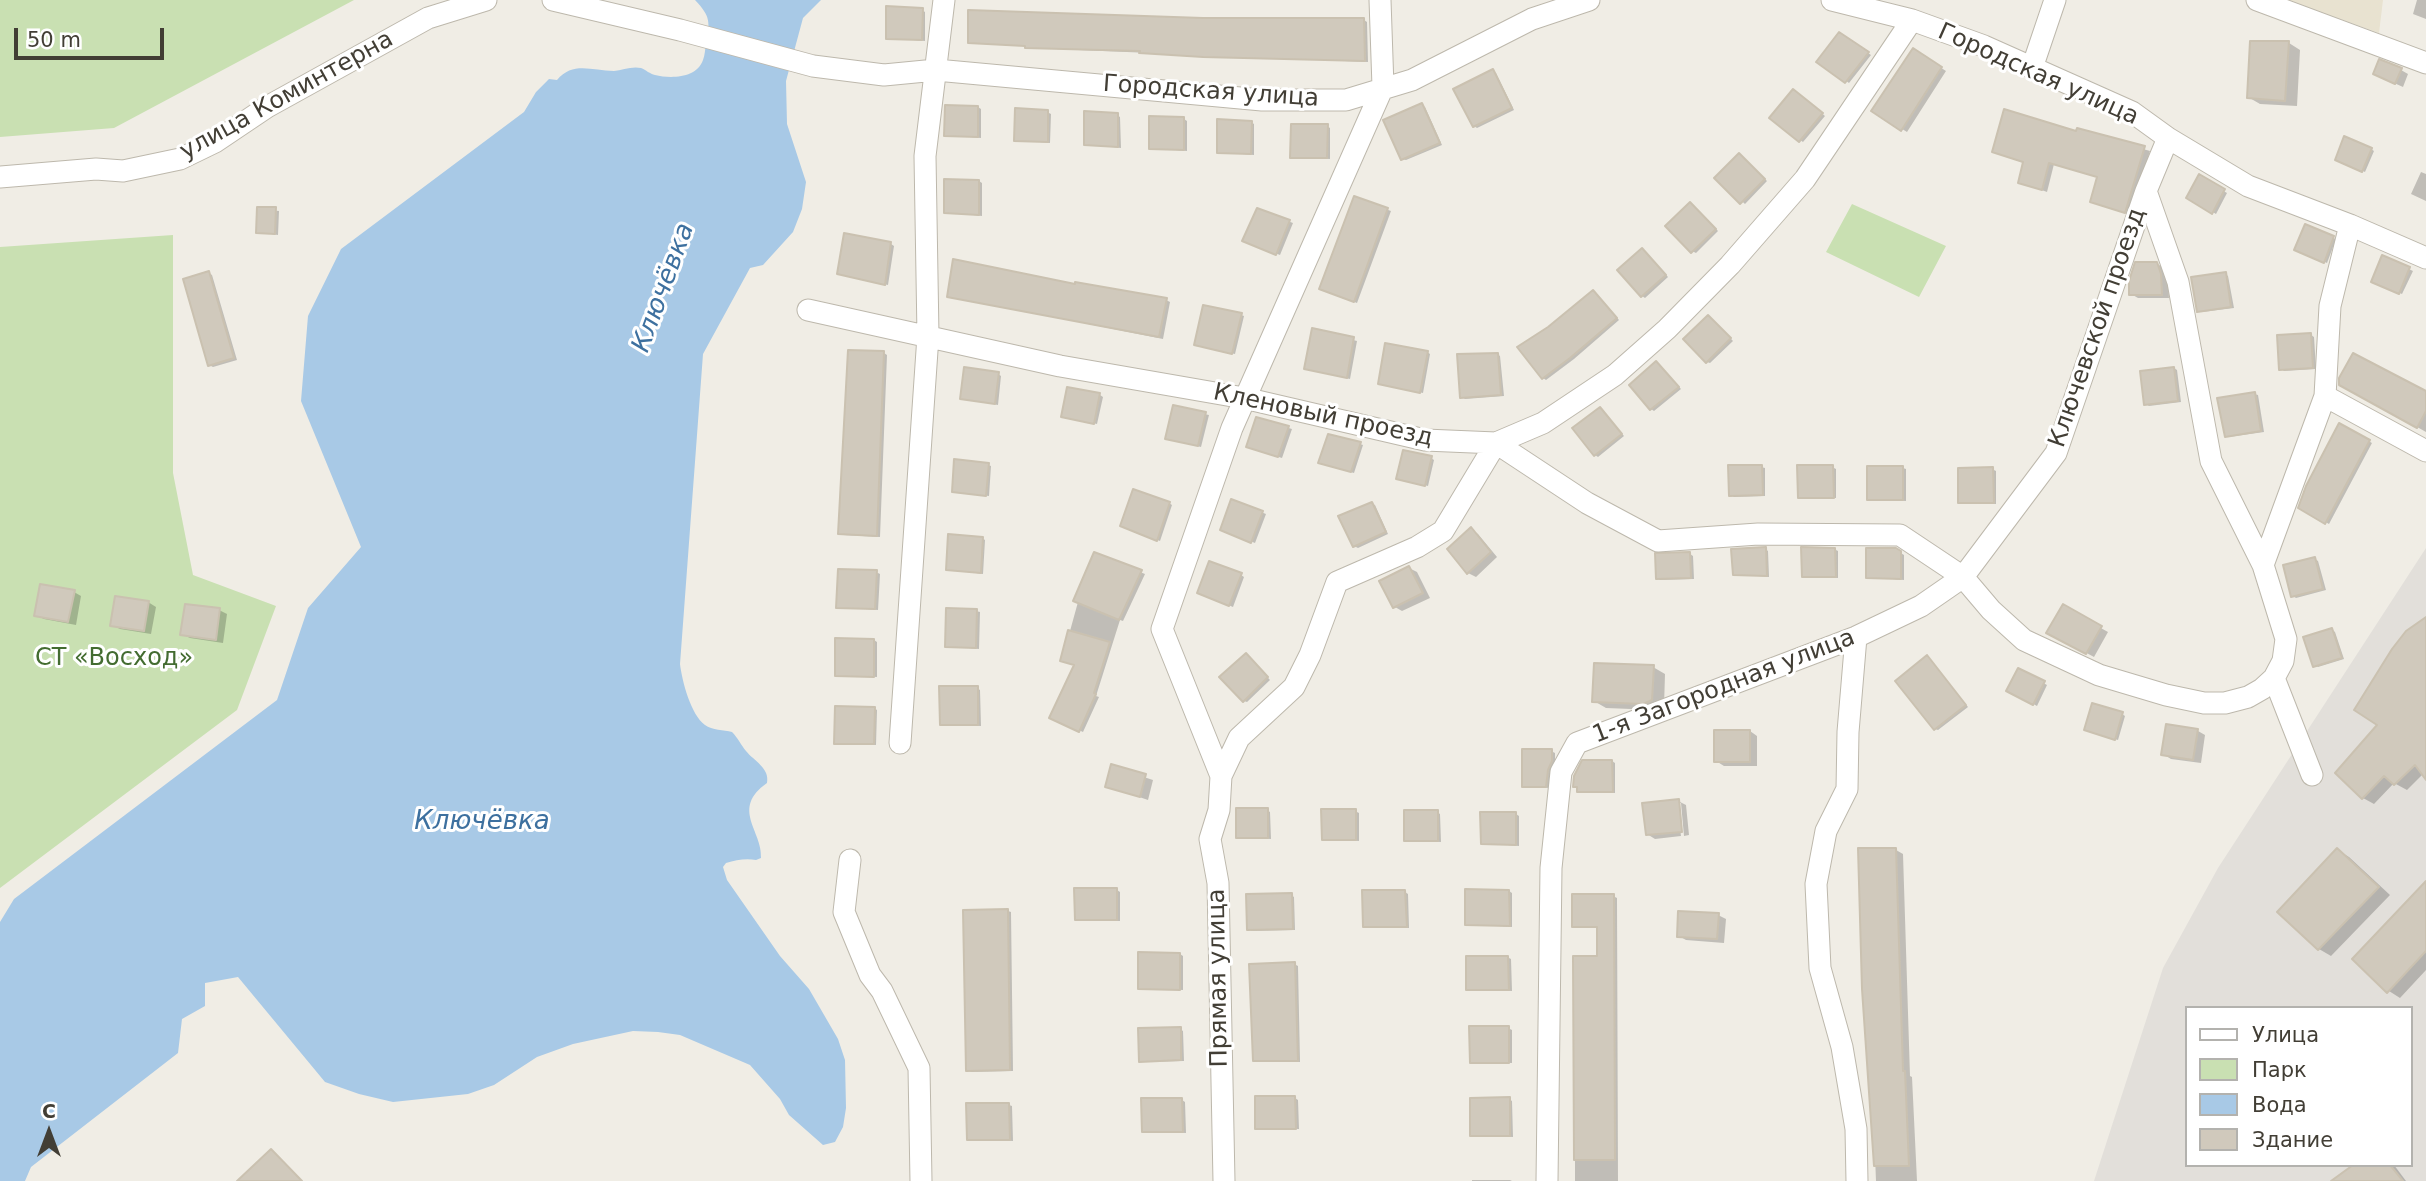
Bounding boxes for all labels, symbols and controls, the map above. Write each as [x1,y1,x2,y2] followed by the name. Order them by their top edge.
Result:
[18,14,168,58] scale bar
[1933,18,2143,132] street label: Городская улица
[175,25,399,167] street label: улица Коминтерна
[27,28,81,52] text: 50 m
[1102,70,1320,114] street label: Городская улица
[2044,205,2152,451] street label: Ключевской проезд
[626,219,702,357] water label: Ключёвка
[1211,379,1435,453] street label: Кленовый проезд
[1589,624,1859,750] street label: 1-я Загородная улица
[35,645,193,673] park label: СТ «Восход»
[414,806,550,838] water label: Ключёвка
[1203,888,1235,1068] street label: Прямая улица
[2184,1006,2412,1167] legend
[2252,1023,2319,1047] text: Улица
[2252,1058,2307,1082] text: Парк
[2252,1093,2307,1117] text: Вода
[14,1097,84,1167] north arrow
[42,1100,56,1122] text: С
[2252,1128,2333,1152] text: Здание

